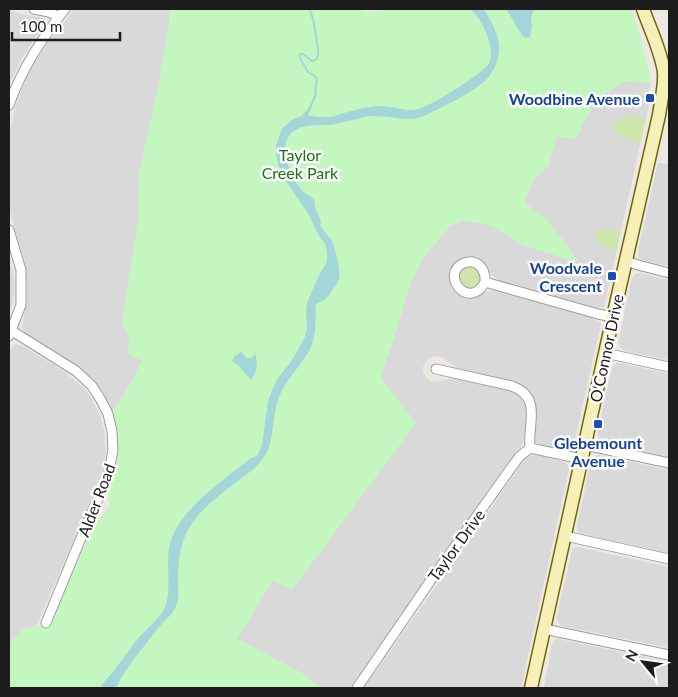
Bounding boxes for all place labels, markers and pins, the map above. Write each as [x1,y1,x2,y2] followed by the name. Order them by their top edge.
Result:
[509,89,640,108] place label: Woodbine Avenue
[644,92,656,104] marker: Woodbine Avenue
[530,258,602,295] place label: Woodvale Crescent
[606,270,618,282] marker: Woodvale Crescent
[592,418,604,430] marker: Glebemount Avenue
[554,433,642,470] place label: Glebemount Avenue

